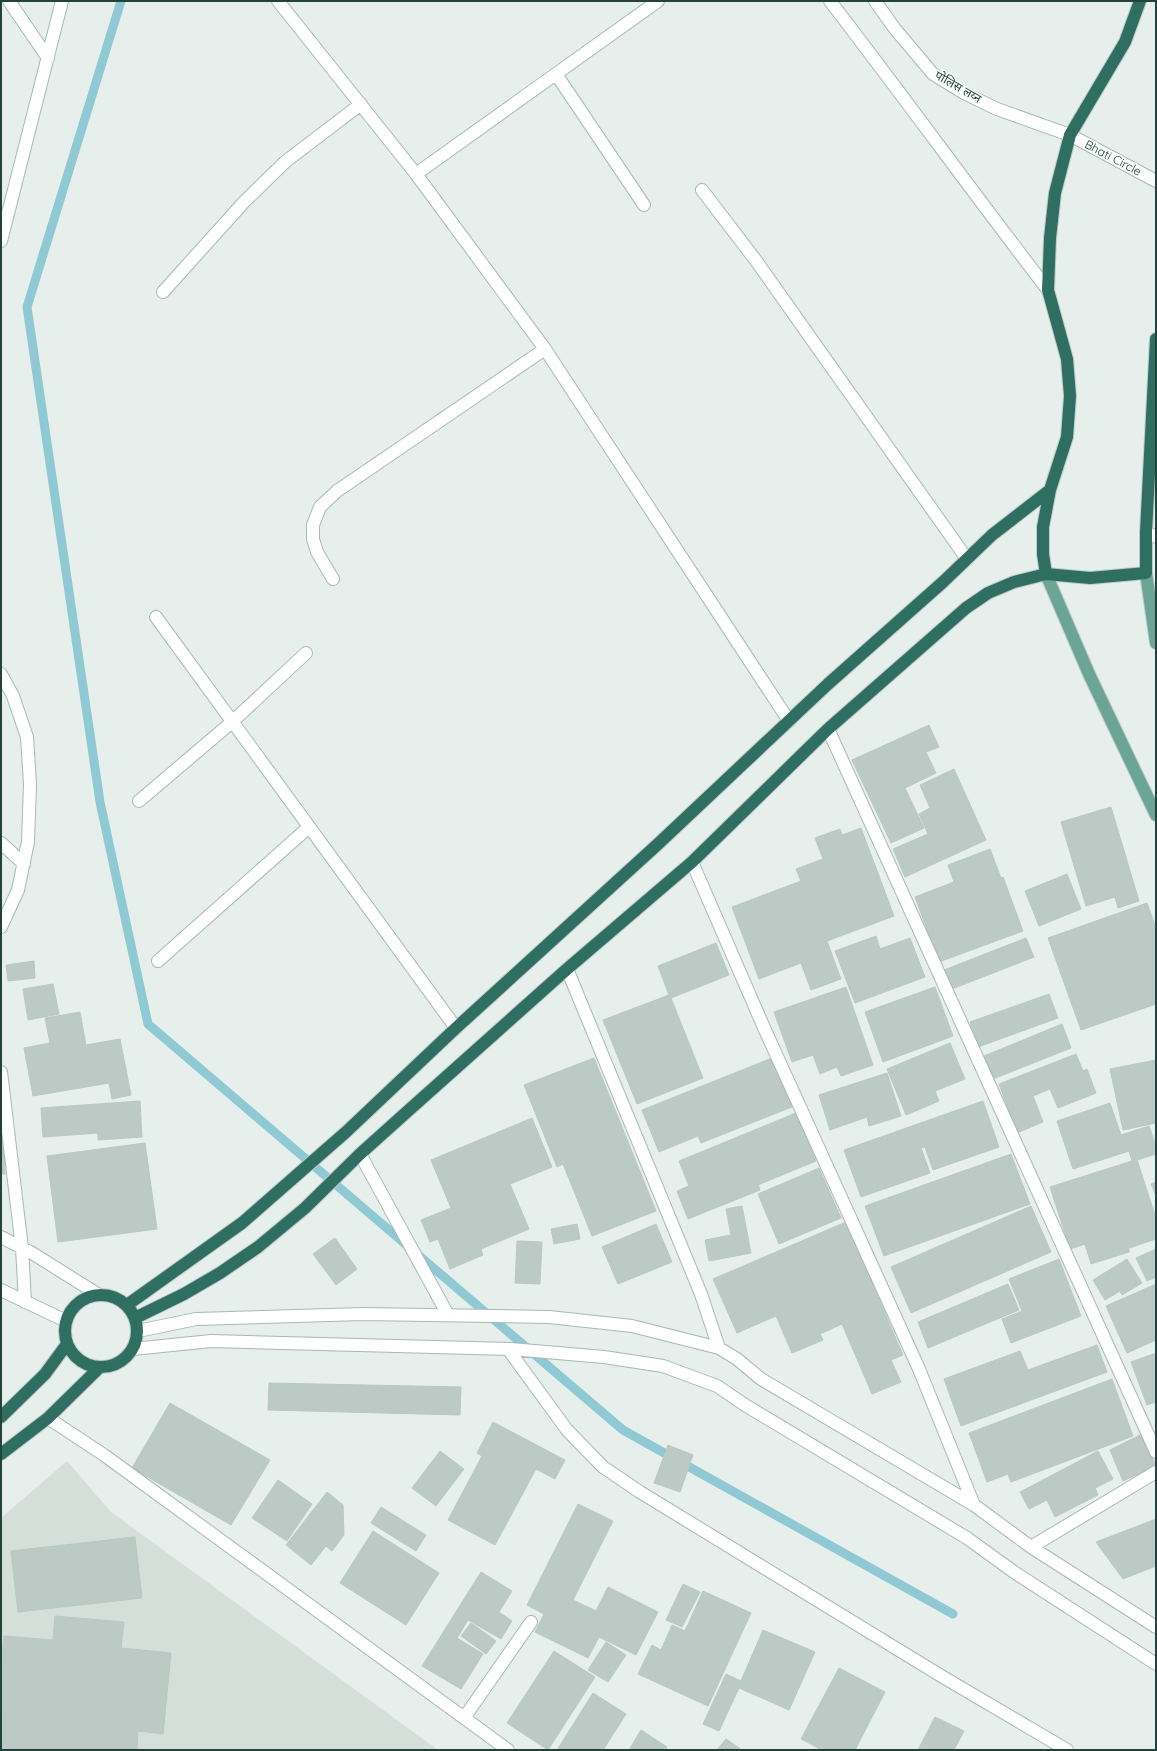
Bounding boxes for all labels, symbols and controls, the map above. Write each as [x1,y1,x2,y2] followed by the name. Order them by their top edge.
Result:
[932,67,984,106] street label: पोलिस लय्न
[1082,136,1144,179] street label: Bhati Circle

